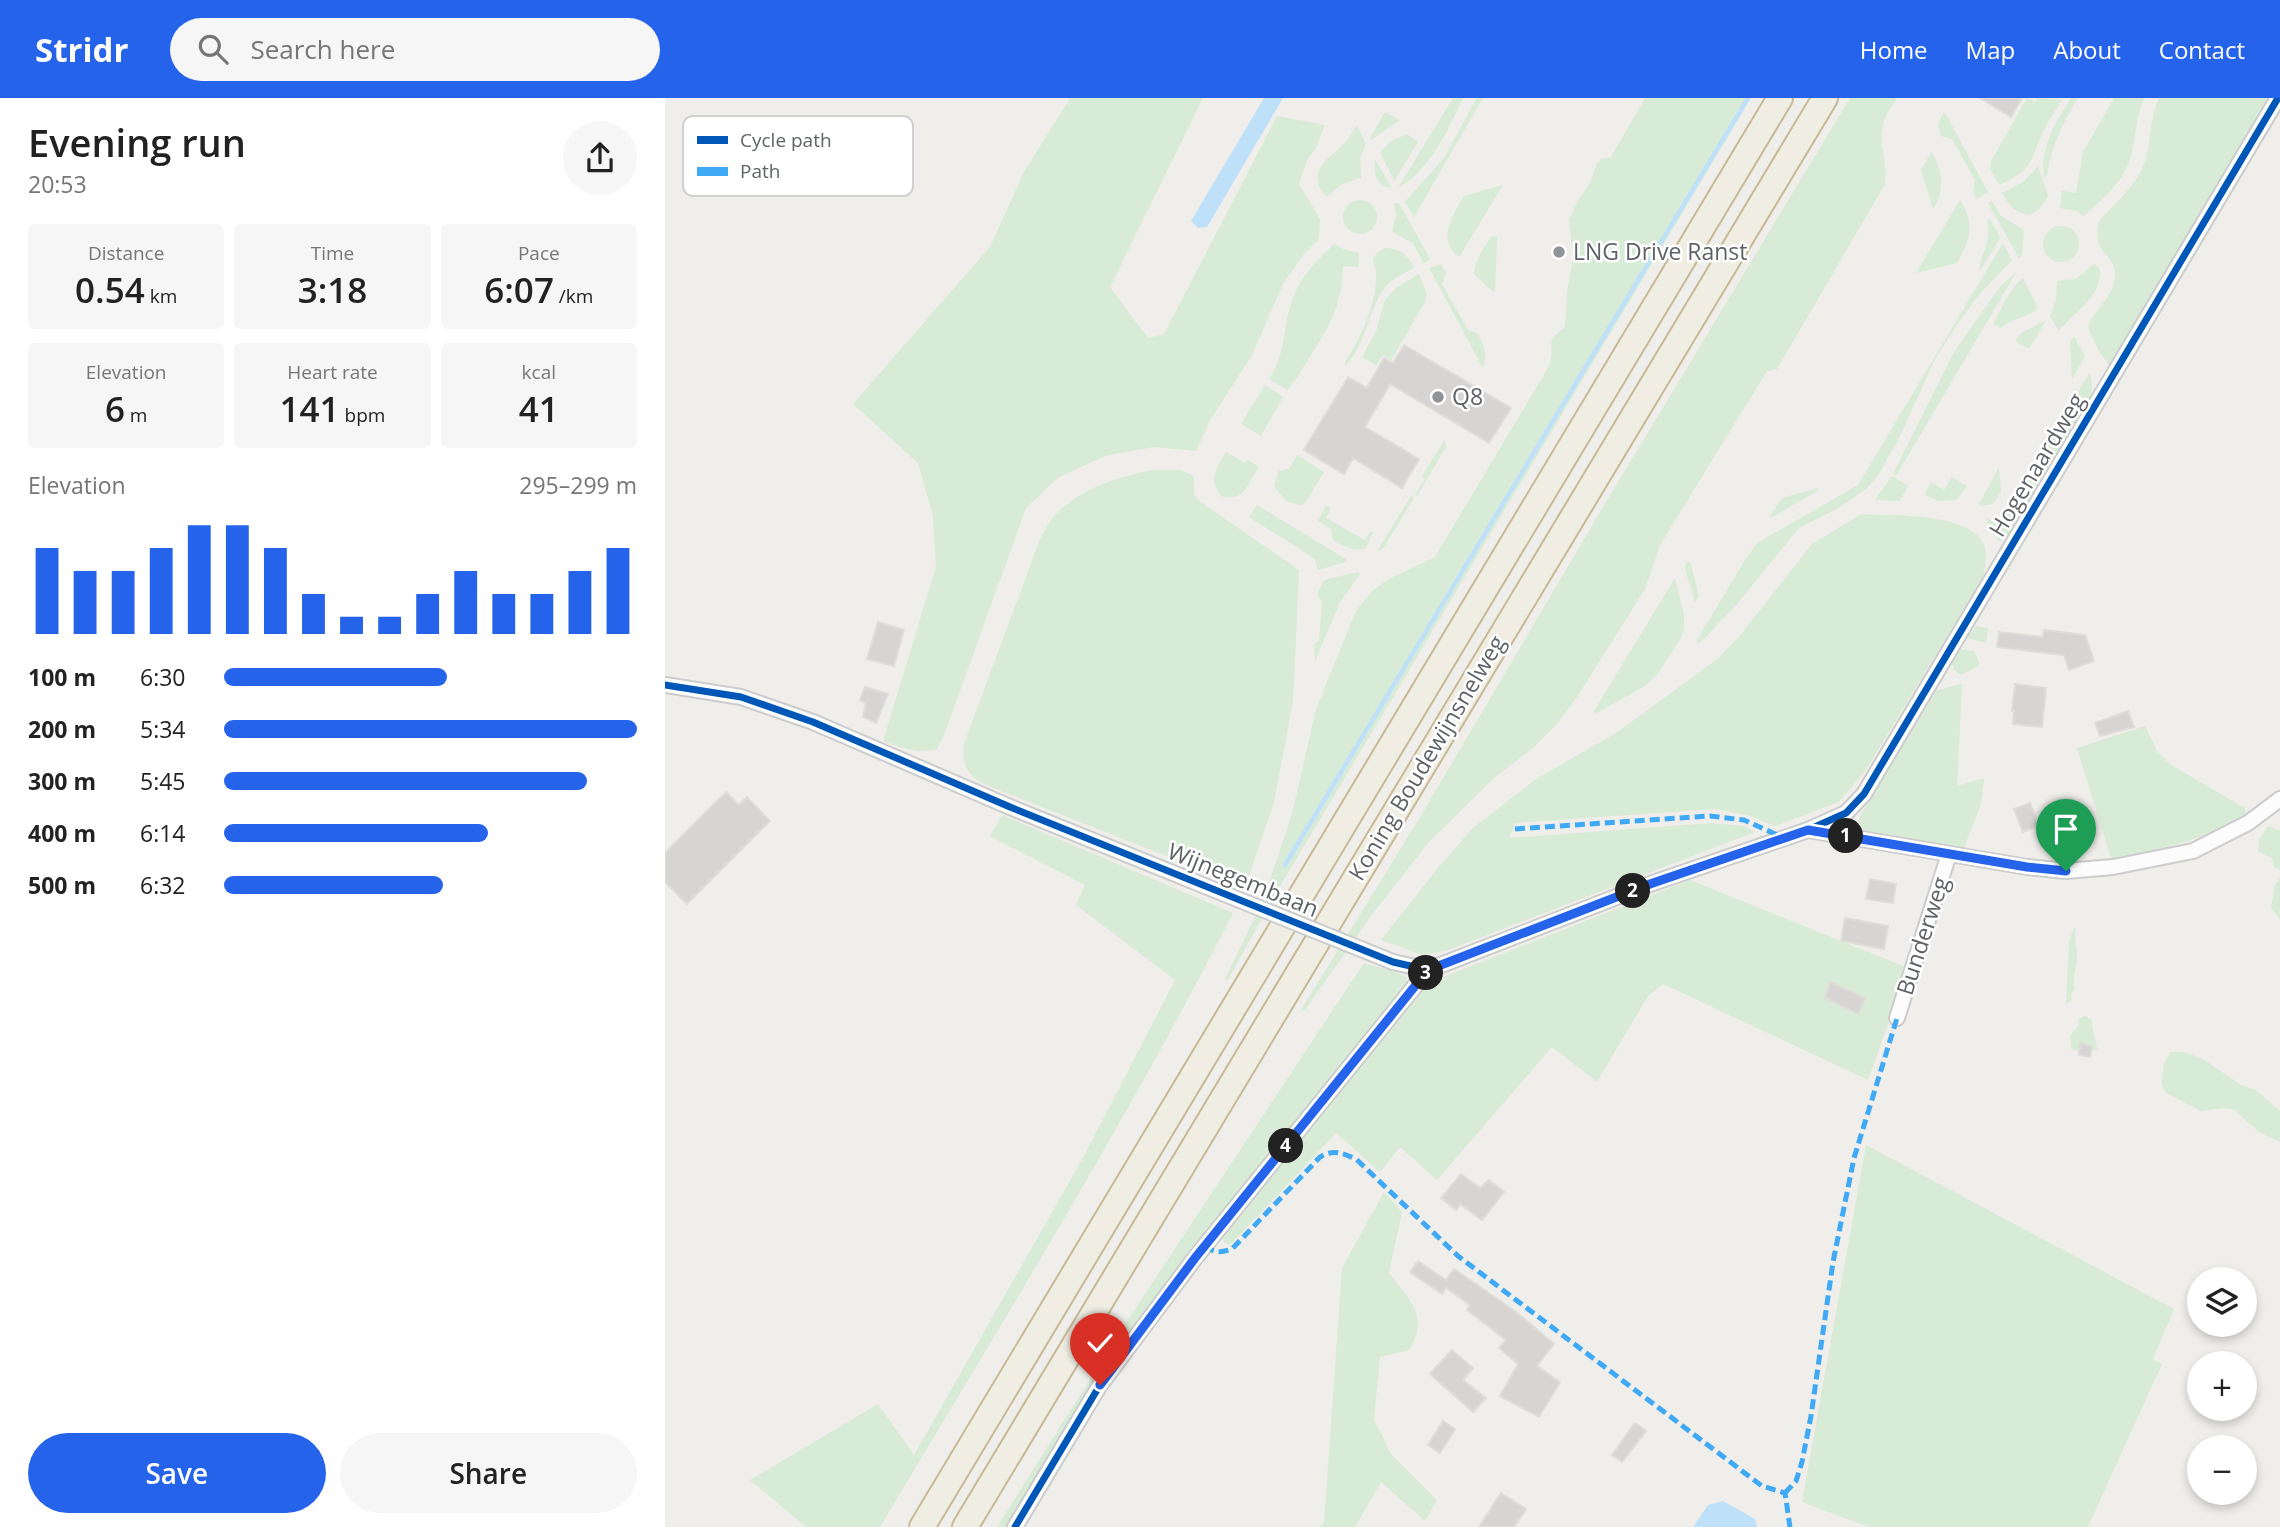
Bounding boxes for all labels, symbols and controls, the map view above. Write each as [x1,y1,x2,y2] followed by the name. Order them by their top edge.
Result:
[170,18,660,81] search box
[35,27,128,72] text: Stridr
[194,30,232,68] icon: search
[250,31,395,67] text: Search here
[1860,33,1928,66] text: Home
[1966,33,2015,66] text: Map
[2053,33,2121,66] text: About
[2159,33,2245,66] text: Contact
[28,116,246,168] text: Evening run
[683,116,913,196] legend
[563,121,637,195] button: share
[740,127,832,153] text: Cycle path
[740,158,780,184] text: Path
[28,168,87,200] text: 20:53
[1573,235,1748,267] place label: LNG Drive Ranst
[88,240,164,266] text: Distance
[311,240,354,266] text: Time
[518,240,560,266] text: Pace
[1551,244,1567,260] marker: LNG Drive Ranst
[75,266,145,313] text: 0.54
[298,266,367,313] text: 3:18
[484,266,554,313] text: 6:07
[145,283,177,309] text: km
[554,283,593,309] text: /km
[86,359,167,385] text: Elevation
[287,359,378,385] text: Heart rate
[522,359,556,385] text: kcal
[1452,380,1483,412] place label: Q8
[105,385,125,432] text: 6
[280,385,340,432] text: 141
[519,385,559,432] text: 41
[1981,386,2092,542] street label: Hogenaardweg
[1430,389,1446,405] marker: Q8
[125,402,147,428] text: m
[340,402,385,428] text: bpm
[28,469,126,501] text: Elevation
[519,469,637,501] text: 295–299 m
[1340,628,1512,886] street label: Koning Boudewijnsnelweg
[28,661,96,693] text: 100 m
[140,661,186,693] text: 6:30
[28,713,96,745] text: 200 m
[140,713,186,745] text: 5:34
[28,765,96,797] text: 300 m
[140,765,186,797] text: 5:45
[2036,799,2096,871] pin
[2047,810,2085,848] icon: arrive
[28,817,96,849] text: 400 m
[140,817,186,849] text: 6:14
[1829,818,1863,854] pin: 1
[1840,822,1851,848] text: 1
[1163,834,1324,924] street label: Wijnegembaan
[28,869,96,901] text: 500 m
[140,869,186,901] text: 6:32
[1888,872,1956,999] street label: Bunderweg
[1615,874,1651,908] pin: 2
[1627,877,1638,903] text: 2
[1409,956,1443,990] pin: 3
[1420,959,1431,985] text: 3
[1269,1128,1303,1164] pin: 4
[1280,1132,1291,1158] text: 4
[2187,1267,2257,1505] map controls
[2187,1267,2257,1337] button: layers
[1070,1313,1130,1385] pin
[1081,1324,1119,1362] icon: check
[2187,1351,2257,1421] button: +
[28,1433,326,1513] button: Save
[340,1433,637,1513] button: Share
[2187,1435,2257,1505] button: −

